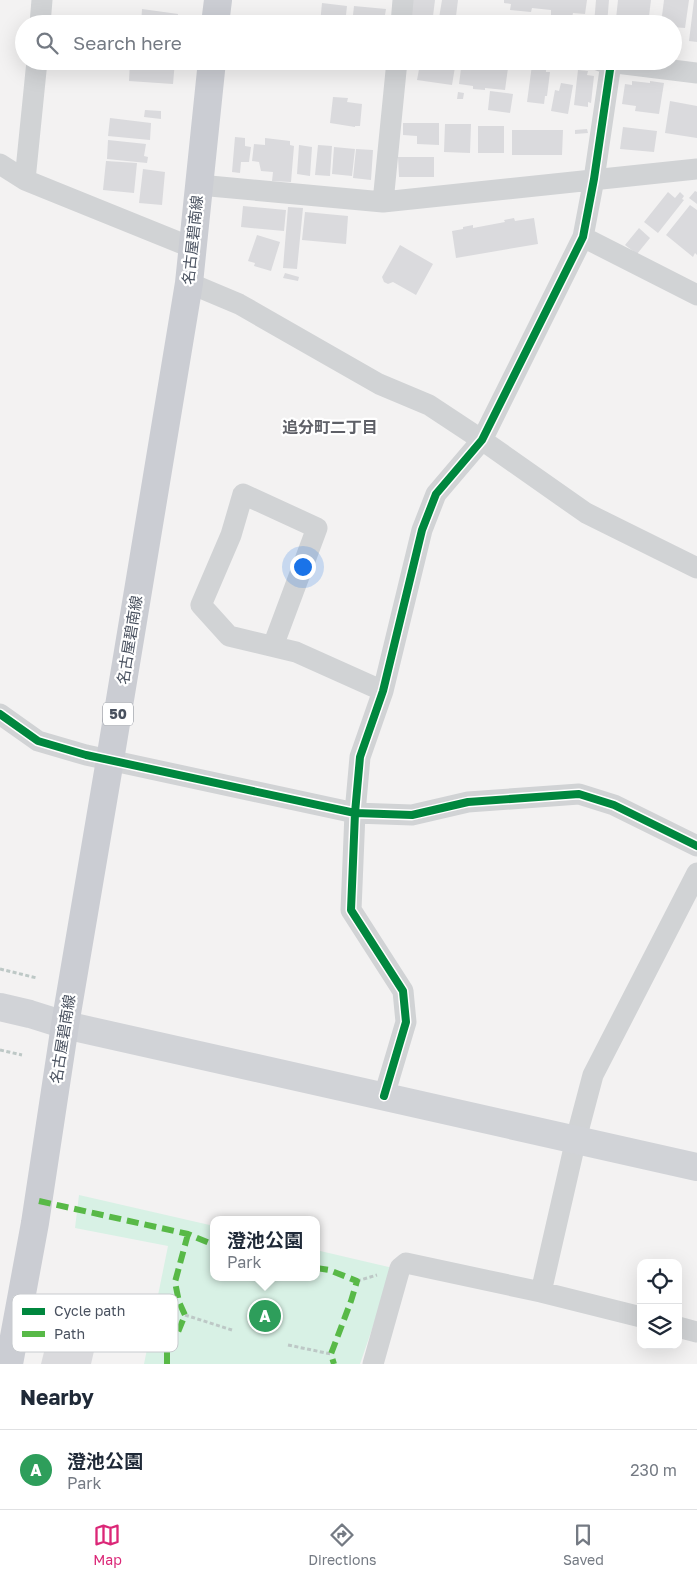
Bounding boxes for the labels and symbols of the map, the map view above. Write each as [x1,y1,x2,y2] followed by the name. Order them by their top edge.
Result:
[178,194,206,286] street label: 名古屋碧南線
[282,417,378,437] district label: 追分町二丁目
[290,554,316,580] your location
[113,594,145,686] street label: 名古屋碧南線
[103,702,133,726] road number: 50
[46,993,78,1085] street label: 名古屋碧南線
[12,1294,178,1352] legend
[249,1297,281,1335] pin: A
[54,1302,125,1319] text: Cycle path
[54,1325,85,1342] text: Path

